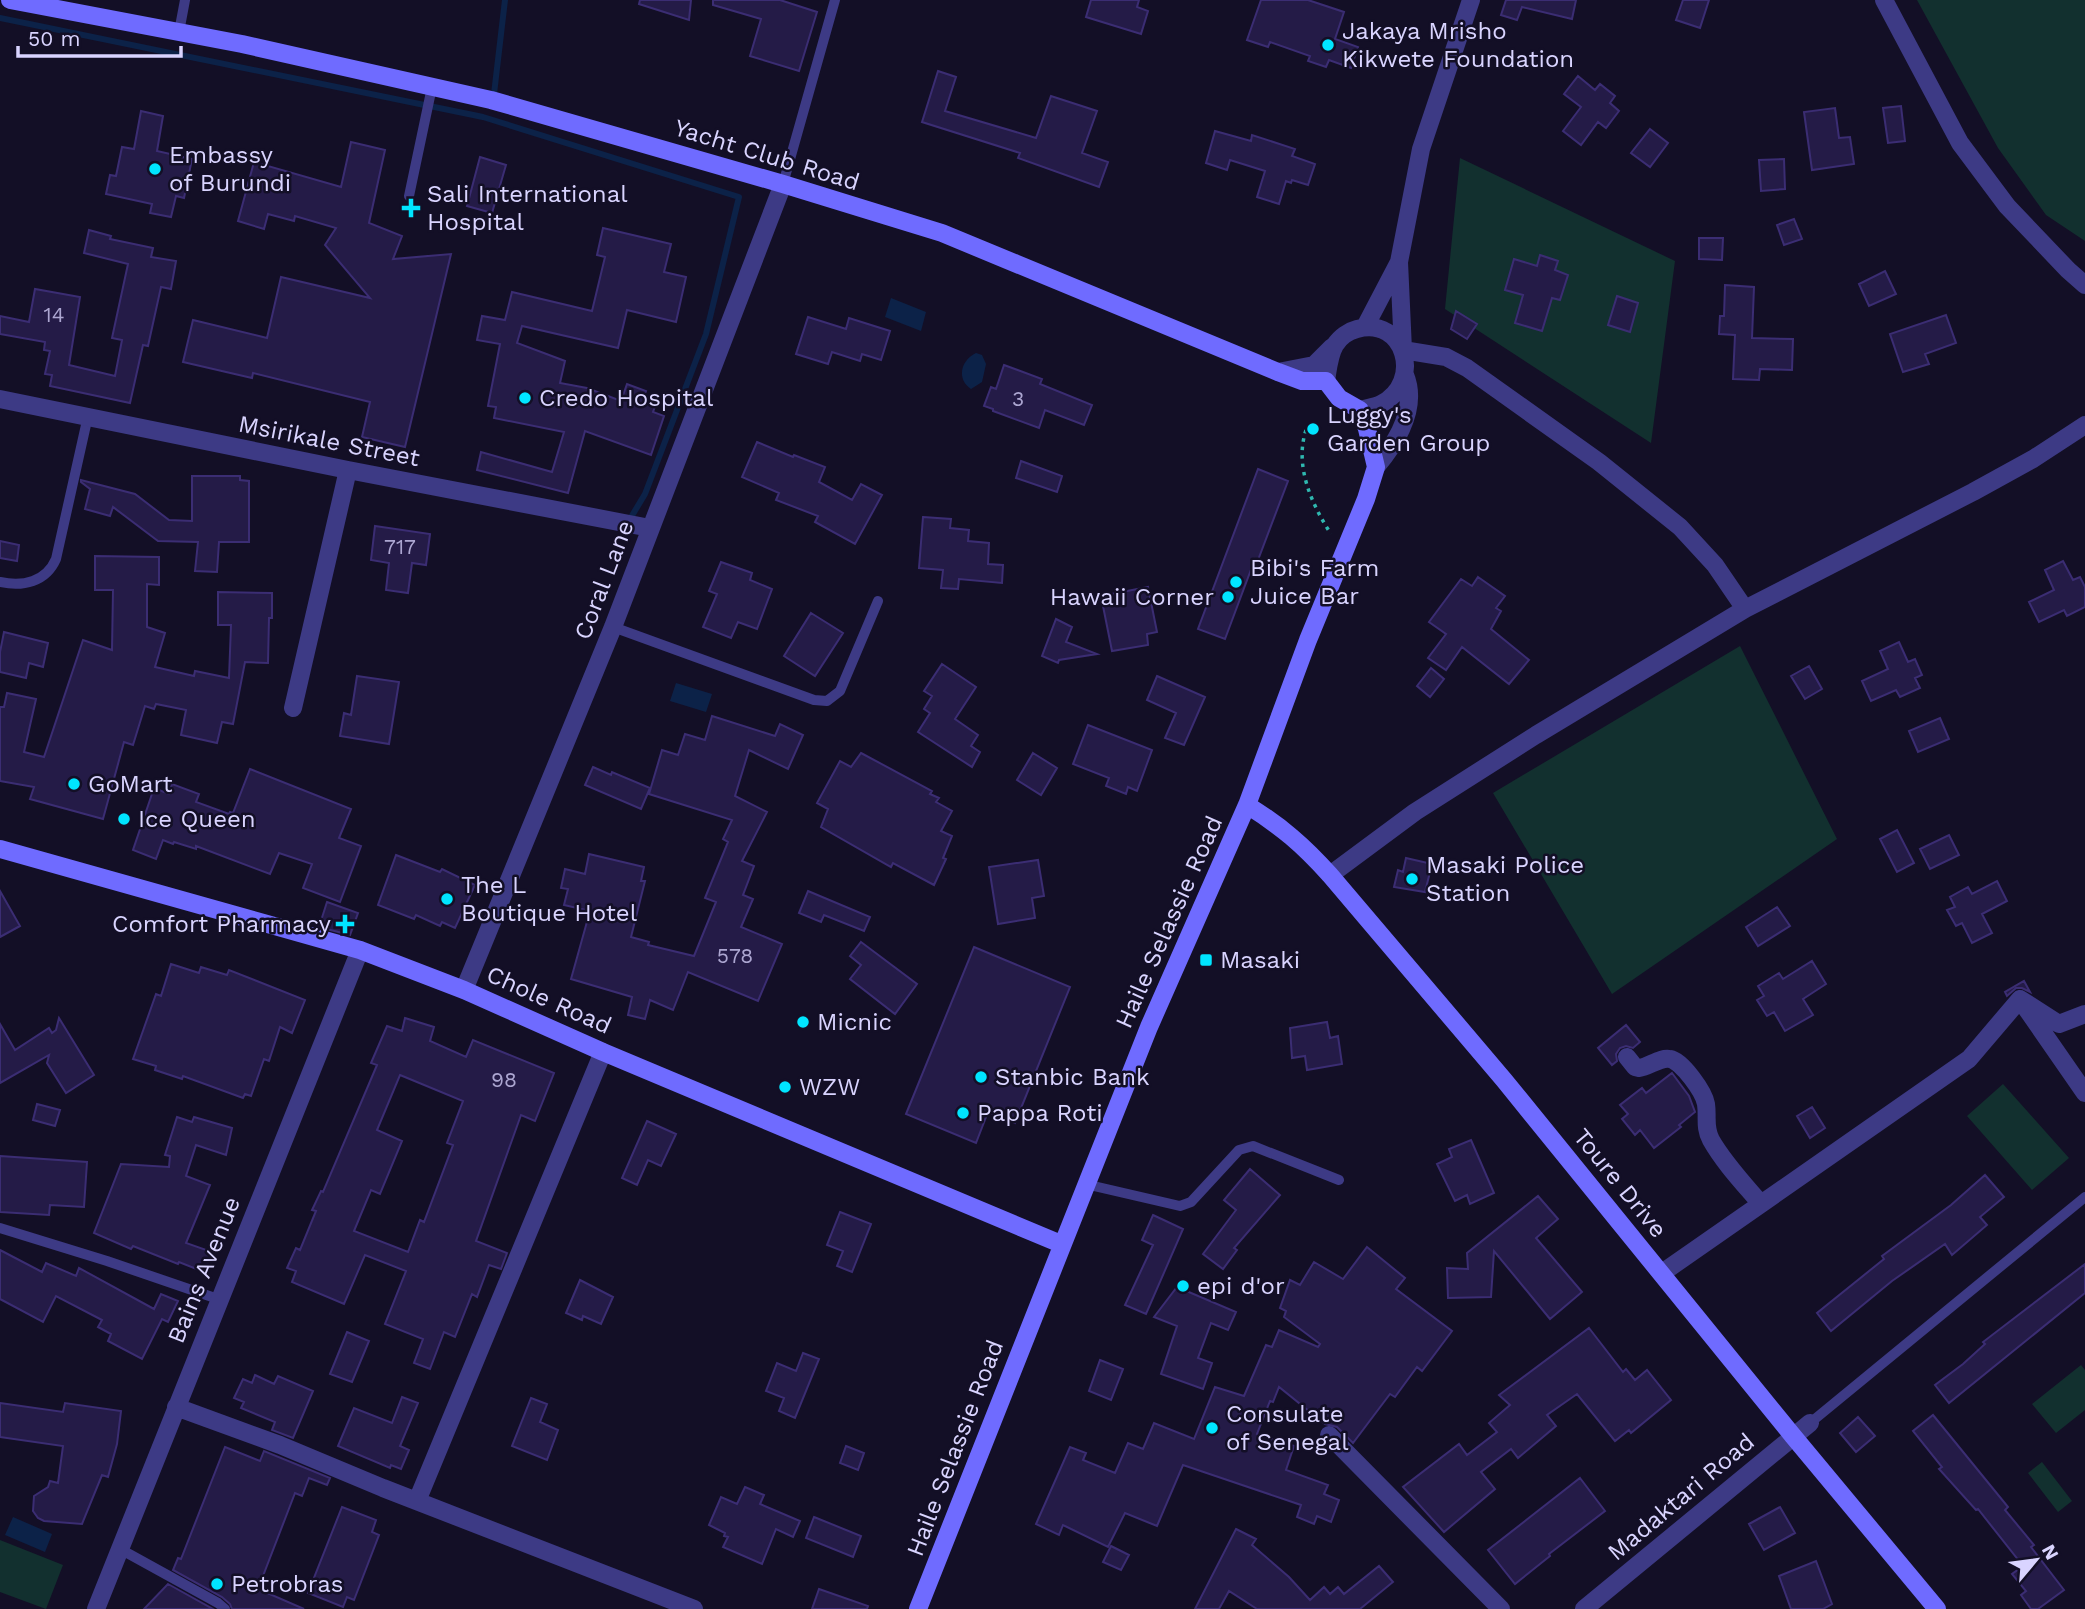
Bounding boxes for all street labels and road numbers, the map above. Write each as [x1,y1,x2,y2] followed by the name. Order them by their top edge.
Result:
[671,114,863,196] street label: Yacht Club Road
[236,410,422,472] street label: Msirikale Street
[568,517,640,643] street label: Coral Lane
[1110,812,1228,1032] street label: Haile Selassie Road
[482,960,616,1040] street label: Chole Road
[1568,1123,1672,1243] street label: Toure Drive
[162,1193,246,1347] street label: Bains Avenue
[901,1336,1009,1560] street label: Haile Selassie Road
[1602,1428,1760,1566] street label: Madaktari Road

